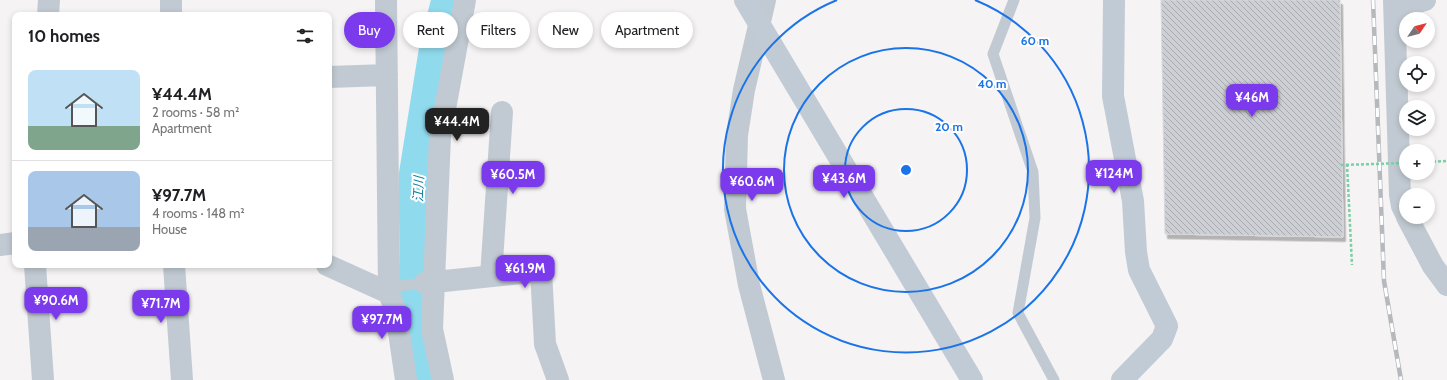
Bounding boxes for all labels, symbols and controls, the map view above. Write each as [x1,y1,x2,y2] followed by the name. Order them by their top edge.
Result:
[344,12,395,48] chip: Buy
[403,12,458,48] chip: Rent
[466,12,530,48] chip: Filters
[538,12,593,48] chip: New
[601,12,693,48] chip: Apartment
[1399,12,1435,48] north arrow
[1399,12,1435,224] map controls
[294,25,316,47] icon: filters
[28,26,100,46] text: 10 homes
[1021,33,1049,48] text: 60 m
[1399,56,1435,92] button: locate
[977,76,1007,91] text: 40 m
[152,84,212,104] text: ¥44.4M
[1228,84,1276,118] pin: ¥46M
[60,86,108,134] icon: home
[1235,89,1269,105] text: ¥46M
[1399,100,1435,136] button: layers
[152,104,239,120] text: 2 rooms · 58 m²
[424,108,490,142] pin: ¥44.4M
[434,113,480,129] text: ¥44.4M
[935,119,963,134] text: 20 m
[152,120,212,136] text: Apartment
[1399,144,1435,180] button: +
[1086,160,1142,194] pin: ¥124M
[480,161,546,195] pin: ¥60.5M
[899,163,913,177] centre of rings
[811,165,877,199] pin: ¥43.6M
[1095,165,1133,181] text: ¥124M
[491,166,535,182] text: ¥60.5M
[719,168,785,202] pin: ¥60.6M
[822,170,866,186] text: ¥43.6M
[729,173,775,189] text: ¥60.6M
[410,174,427,202] water label: 江川
[152,185,206,205] text: ¥97.7M
[60,187,108,235] icon: home
[1399,188,1435,224] button: −
[152,205,245,221] text: 4 rooms · 148 m²
[152,221,187,237] text: House
[492,255,558,289] pin: ¥61.9M
[505,260,545,276] text: ¥61.9M
[23,287,89,321] pin: ¥90.6M
[128,290,194,324] pin: ¥71.7M
[33,292,79,308] text: ¥90.6M
[141,295,181,311] text: ¥71.7M
[349,306,415,340] pin: ¥97.7M
[361,311,403,327] text: ¥97.7M

